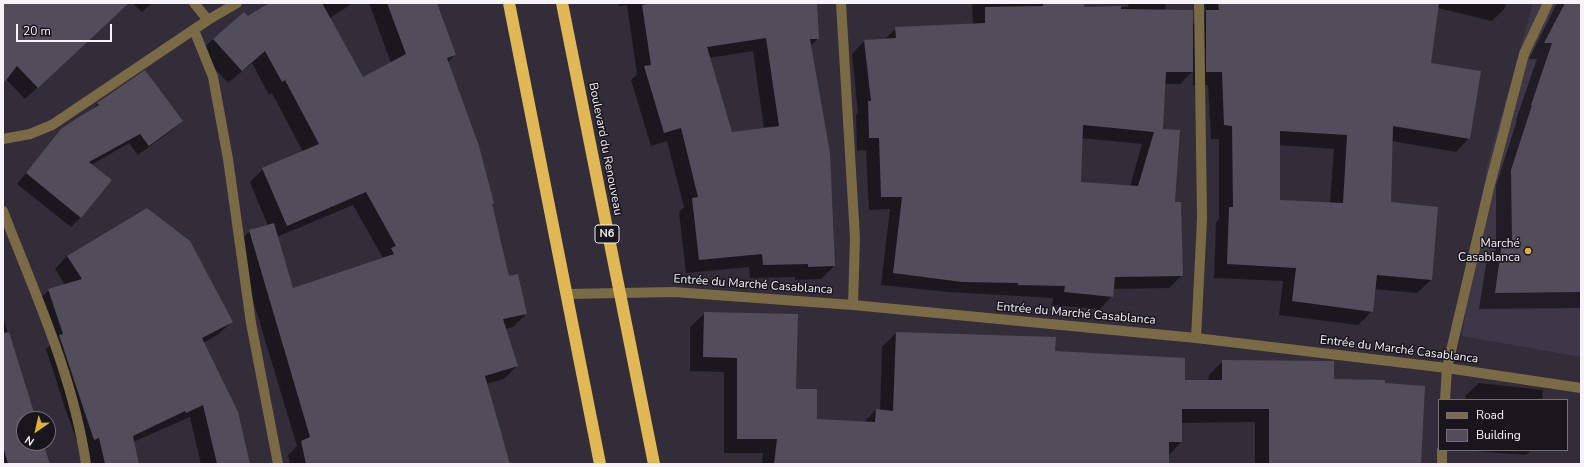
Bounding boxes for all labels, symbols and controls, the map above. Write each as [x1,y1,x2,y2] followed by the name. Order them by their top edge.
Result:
[18,16,114,42] scale bar
[23,23,51,39] text: 20 m
[585,81,625,217] street label: Boulevard du Renouveau
[595,225,619,243] road number: N6
[1458,237,1520,265] place label: Marché Casablanca
[1523,246,1533,256] marker: Marché Casablanca
[673,272,833,298] street label: Entrée du Marché Casablanca
[996,300,1156,328] street label: Entrée du Marché Casablanca
[1319,333,1479,367] street label: Entrée du Marché Casablanca
[1438,399,1568,451] legend
[1476,407,1504,423] text: Road
[16,411,56,451] north arrow
[1476,427,1521,443] text: Building
[22,432,37,449] text: N

